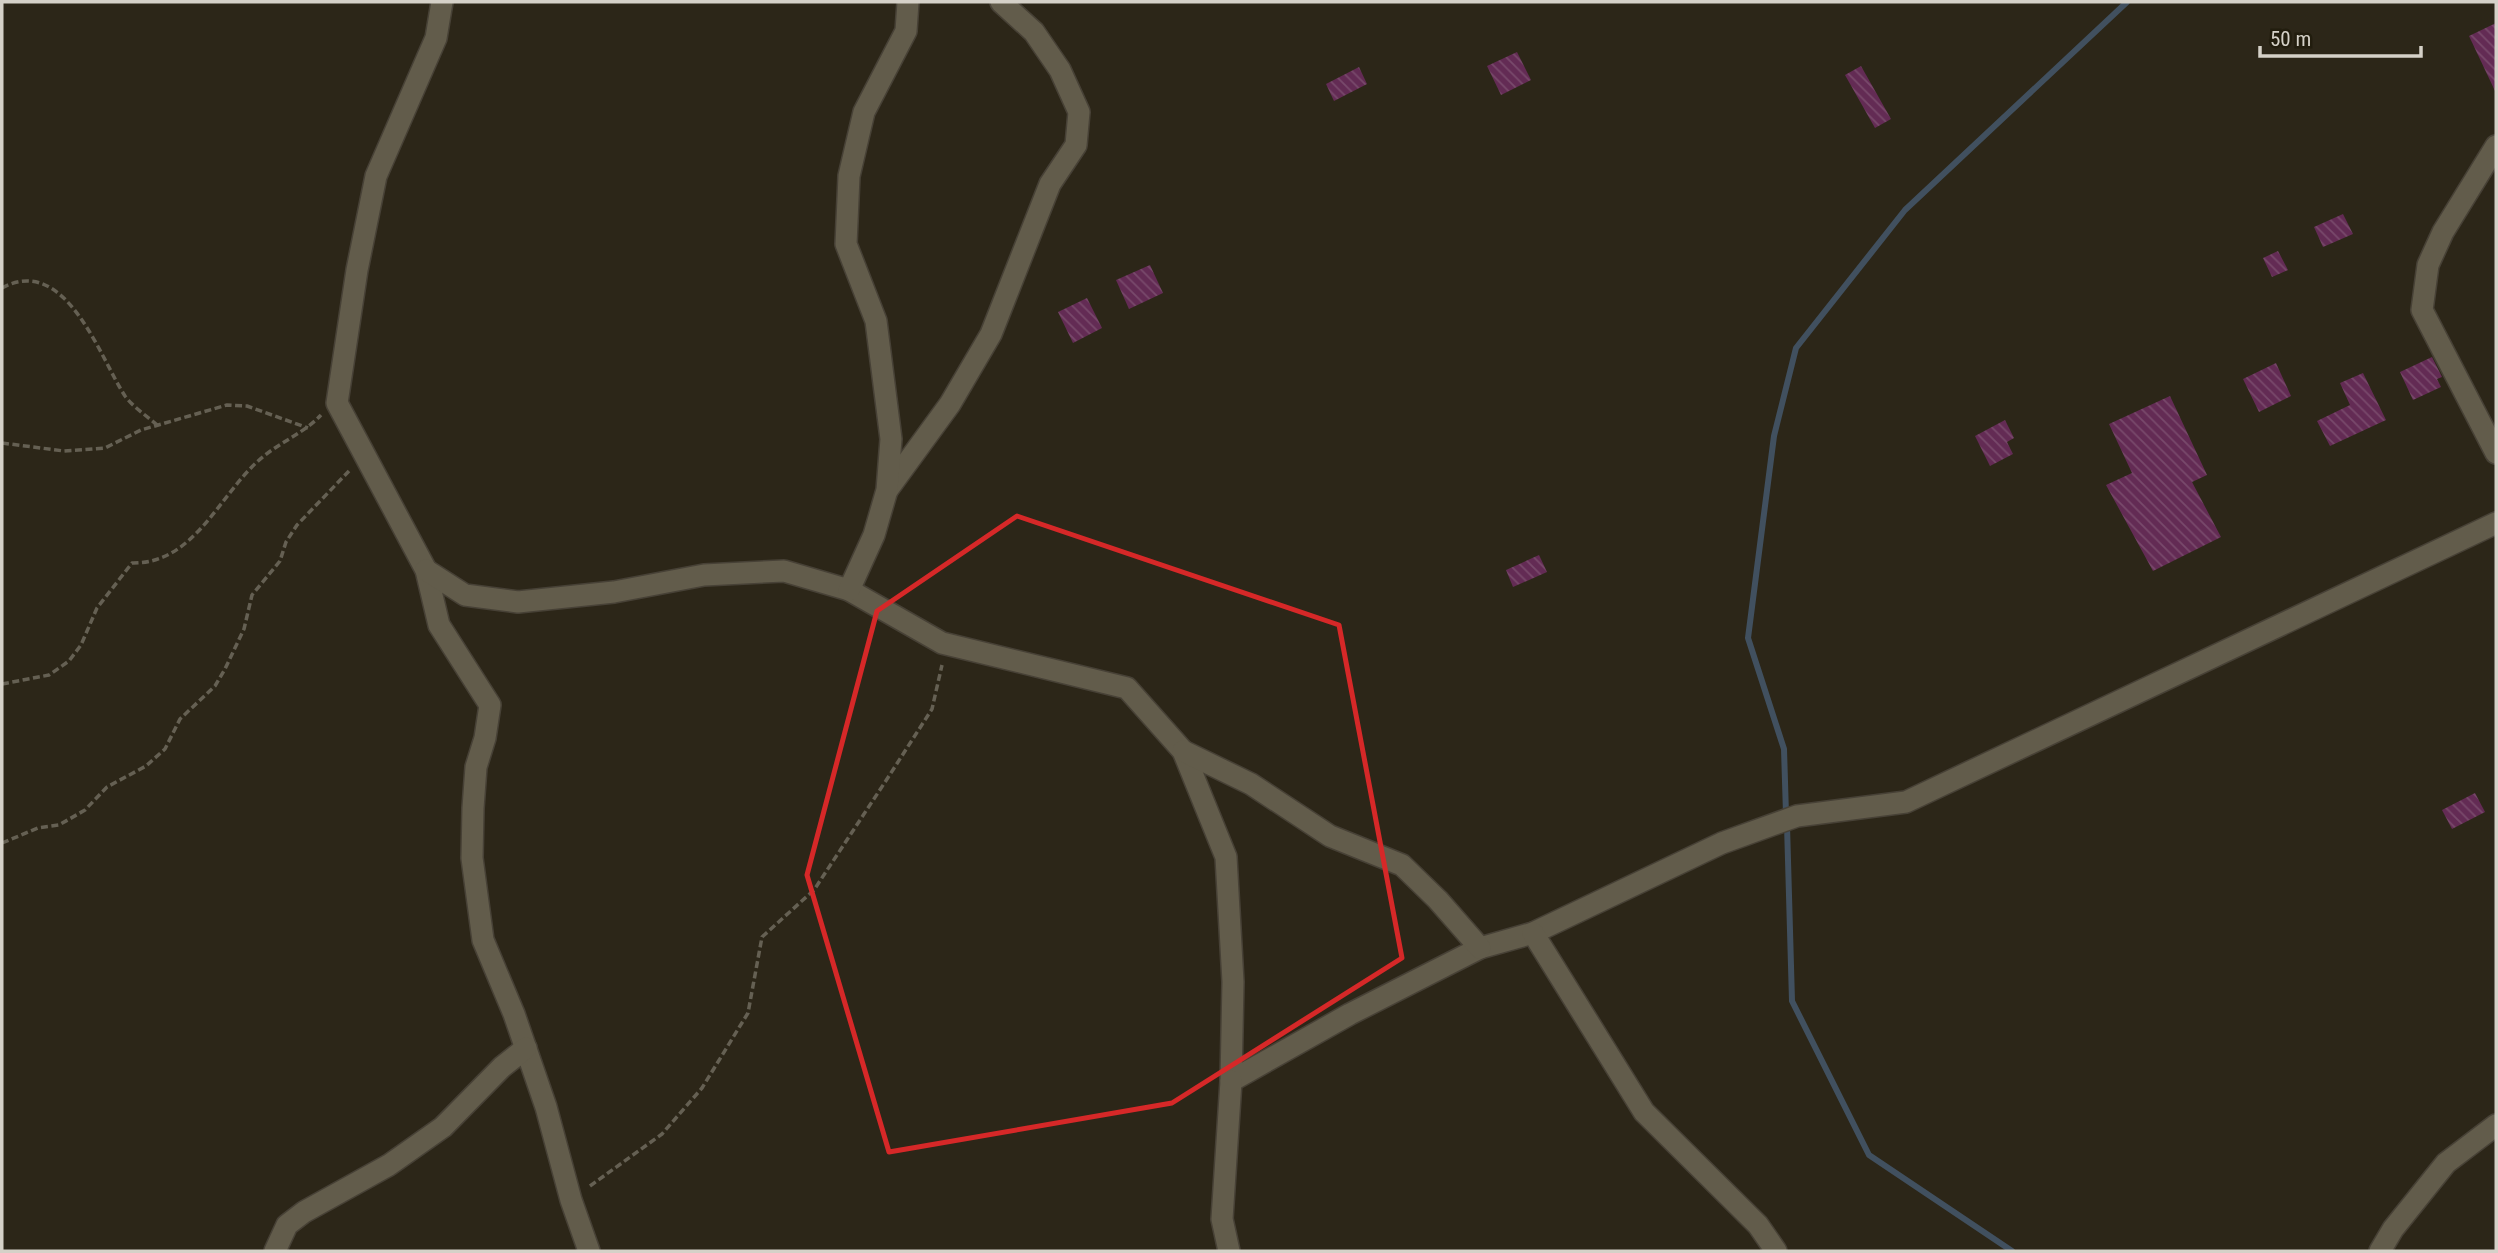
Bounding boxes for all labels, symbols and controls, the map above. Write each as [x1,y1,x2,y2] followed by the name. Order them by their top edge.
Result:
[2260,14,2421,58] scale bar
[2270,27,2311,51] text: 50 m

